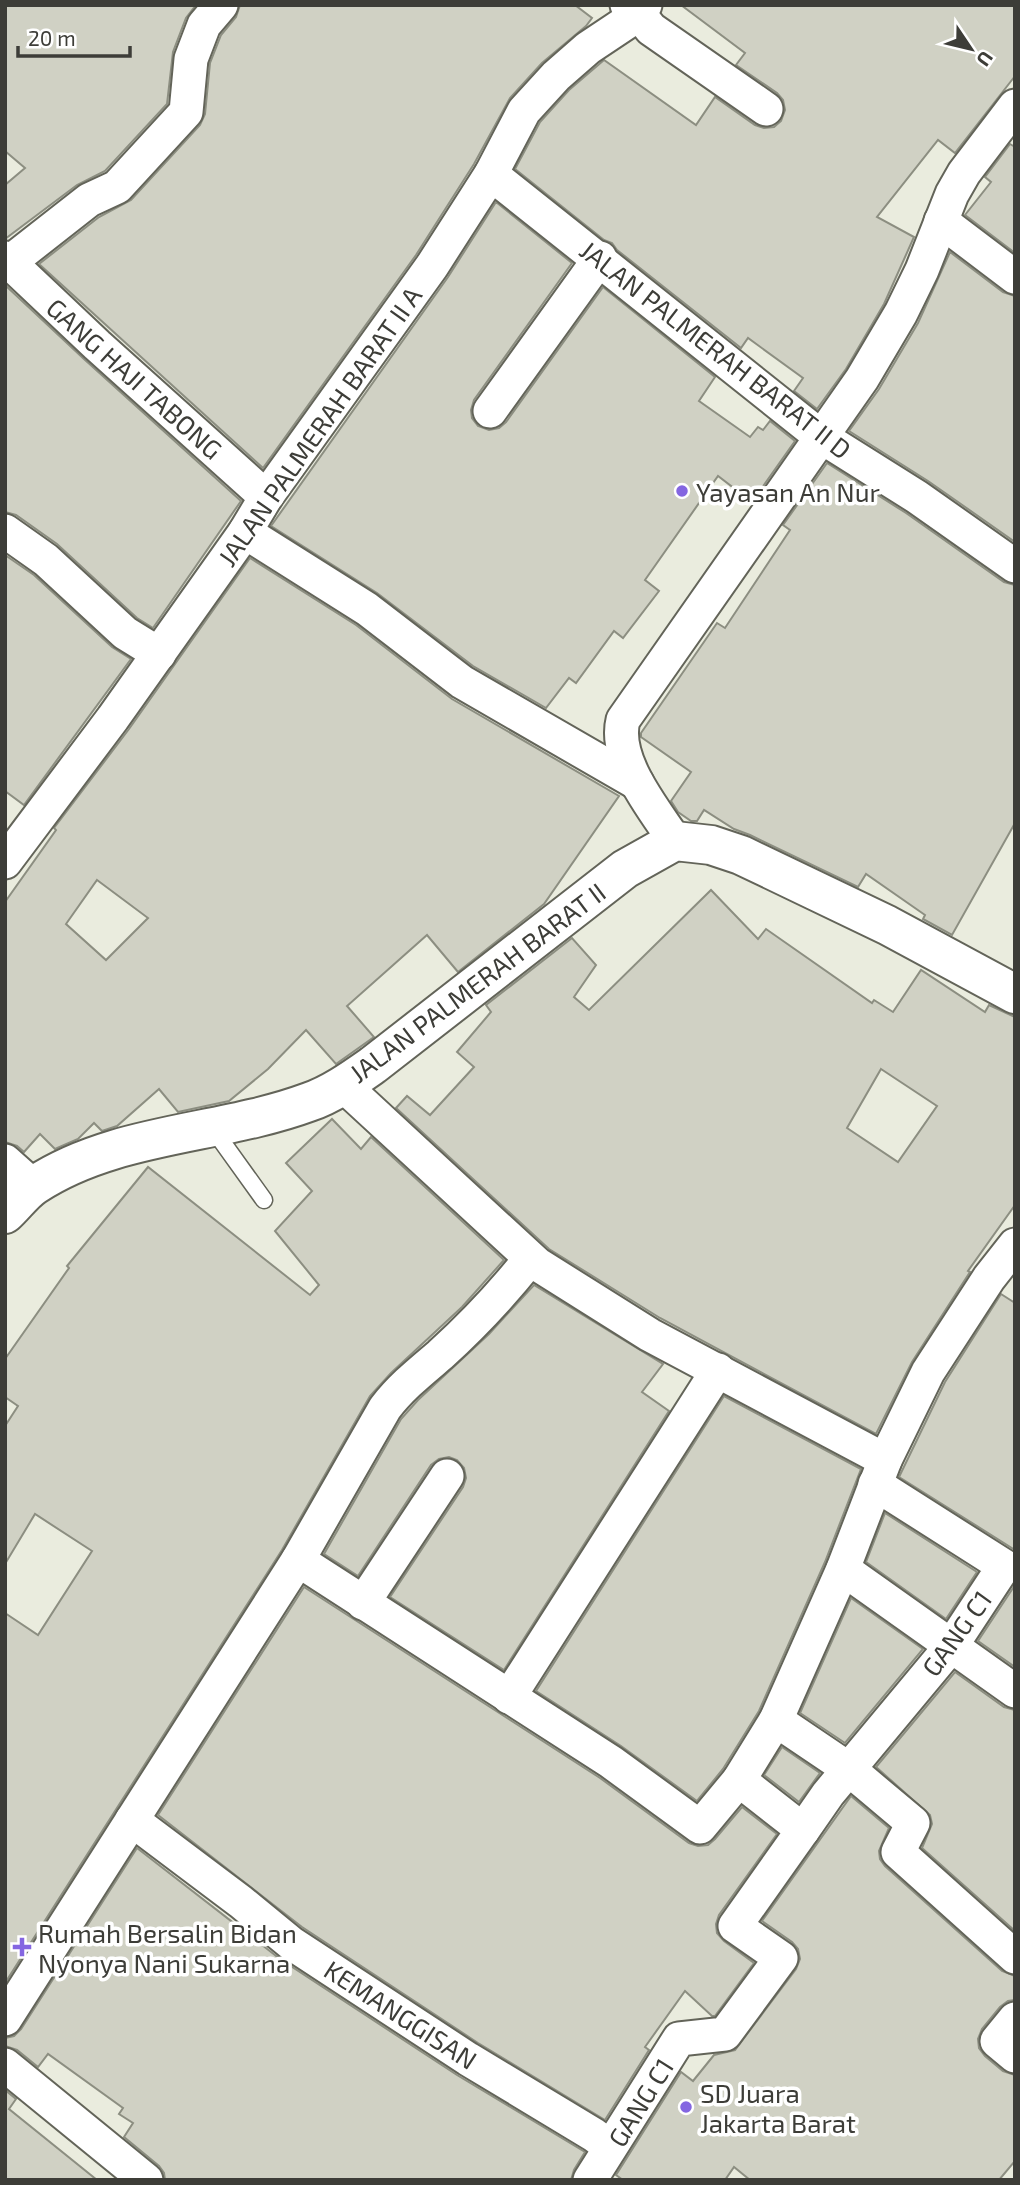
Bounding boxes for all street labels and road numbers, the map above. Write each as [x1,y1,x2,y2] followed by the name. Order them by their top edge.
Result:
[574,234,858,464] street label: JALAN PALMERAH BARAT II D
[211,280,427,572] street label: JALAN PALMERAH BARAT II A
[41,291,229,465] street label: GANG HAJI TABONG
[343,876,611,1088] street label: JALAN PALMERAH BARAT II
[915,1584,997,1682] street label: GANG C1
[319,1953,483,2075] street label: KEMANGGISAN
[601,2052,679,2152] street label: GANG C1

